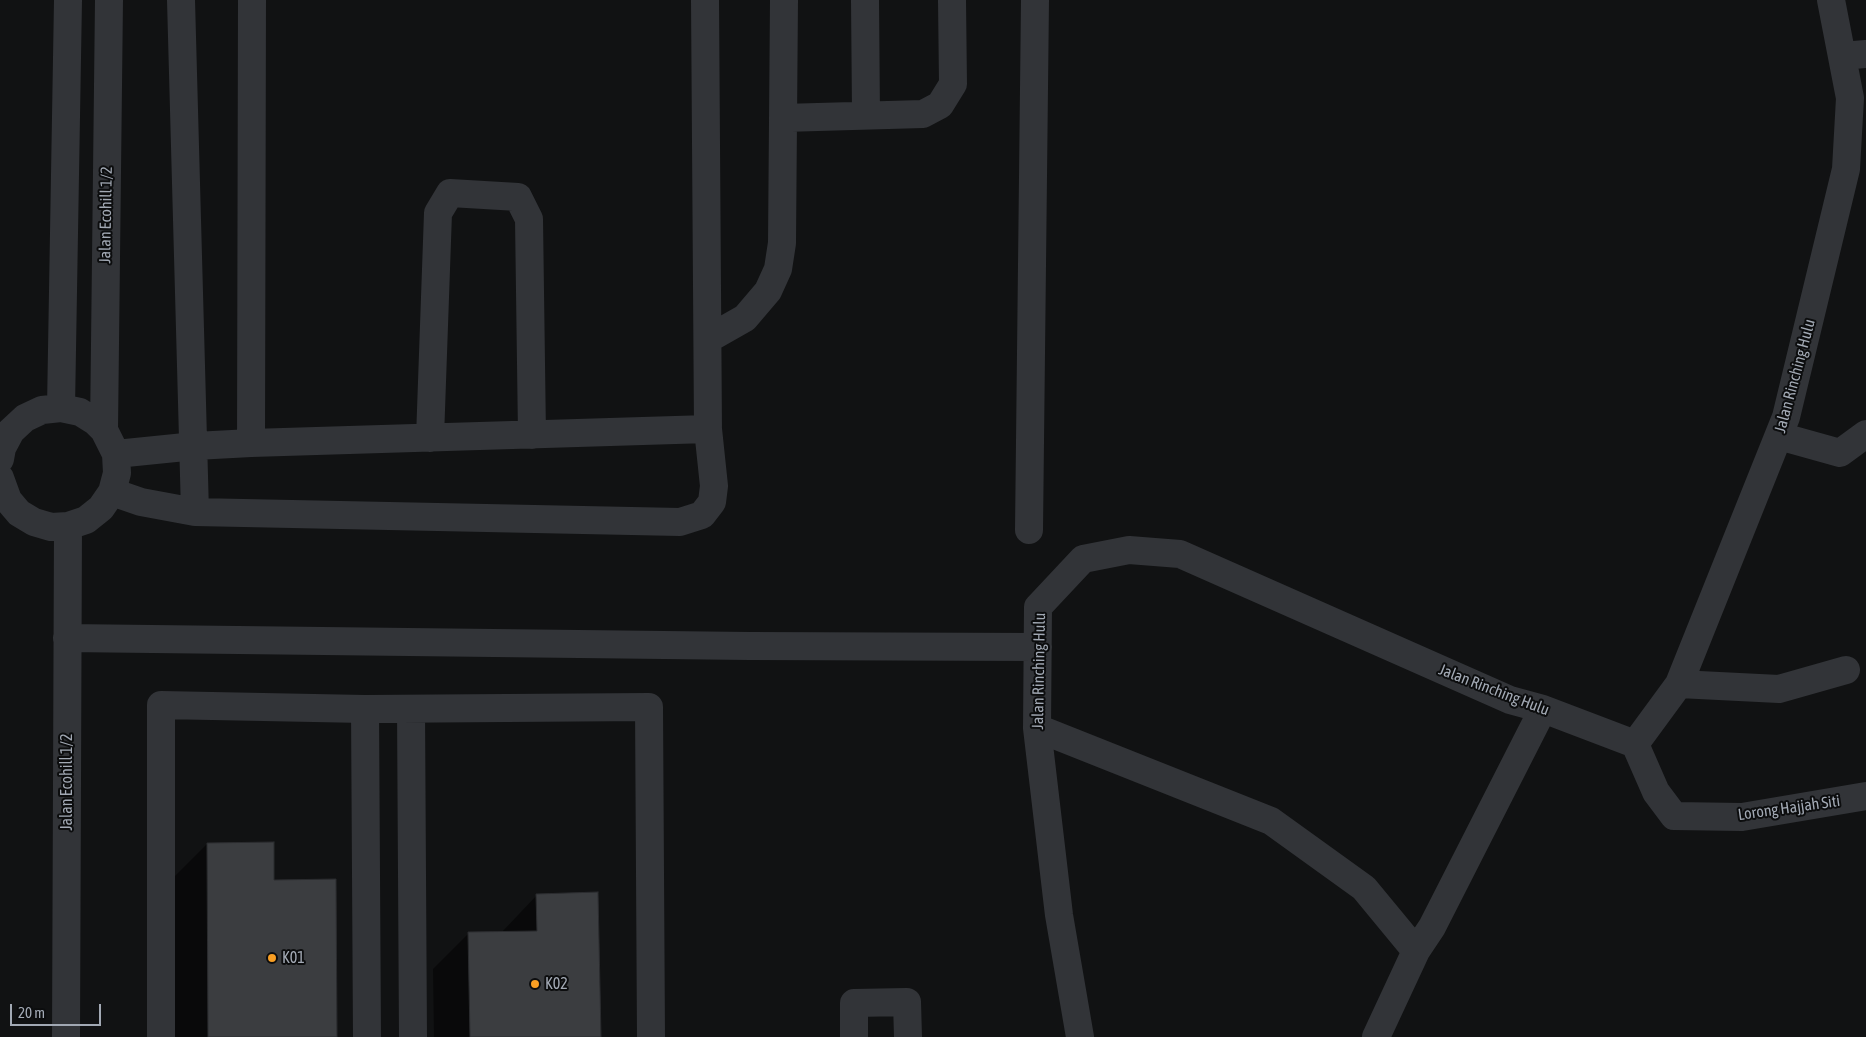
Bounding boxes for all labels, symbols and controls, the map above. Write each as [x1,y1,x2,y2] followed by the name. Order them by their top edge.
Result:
[96,166,116,264] street label: Jalan Ecohill 1/2
[1771,317,1819,435] street label: Jalan Rinching Hulu
[1028,612,1050,730] street label: Jalan Rinching Hulu
[1436,660,1552,720] street label: Jalan Rinching Hulu
[57,733,77,831] street label: Jalan Ecohill 1/2
[1737,791,1841,825] street label: Lorong Hajjah Siti
[282,948,305,968] place label: K01
[266,952,278,964] marker: K01
[545,974,568,994] place label: K02
[529,978,541,990] marker: K02
[12,994,104,1026] scale bar
[18,1004,45,1021] text: 20 m

